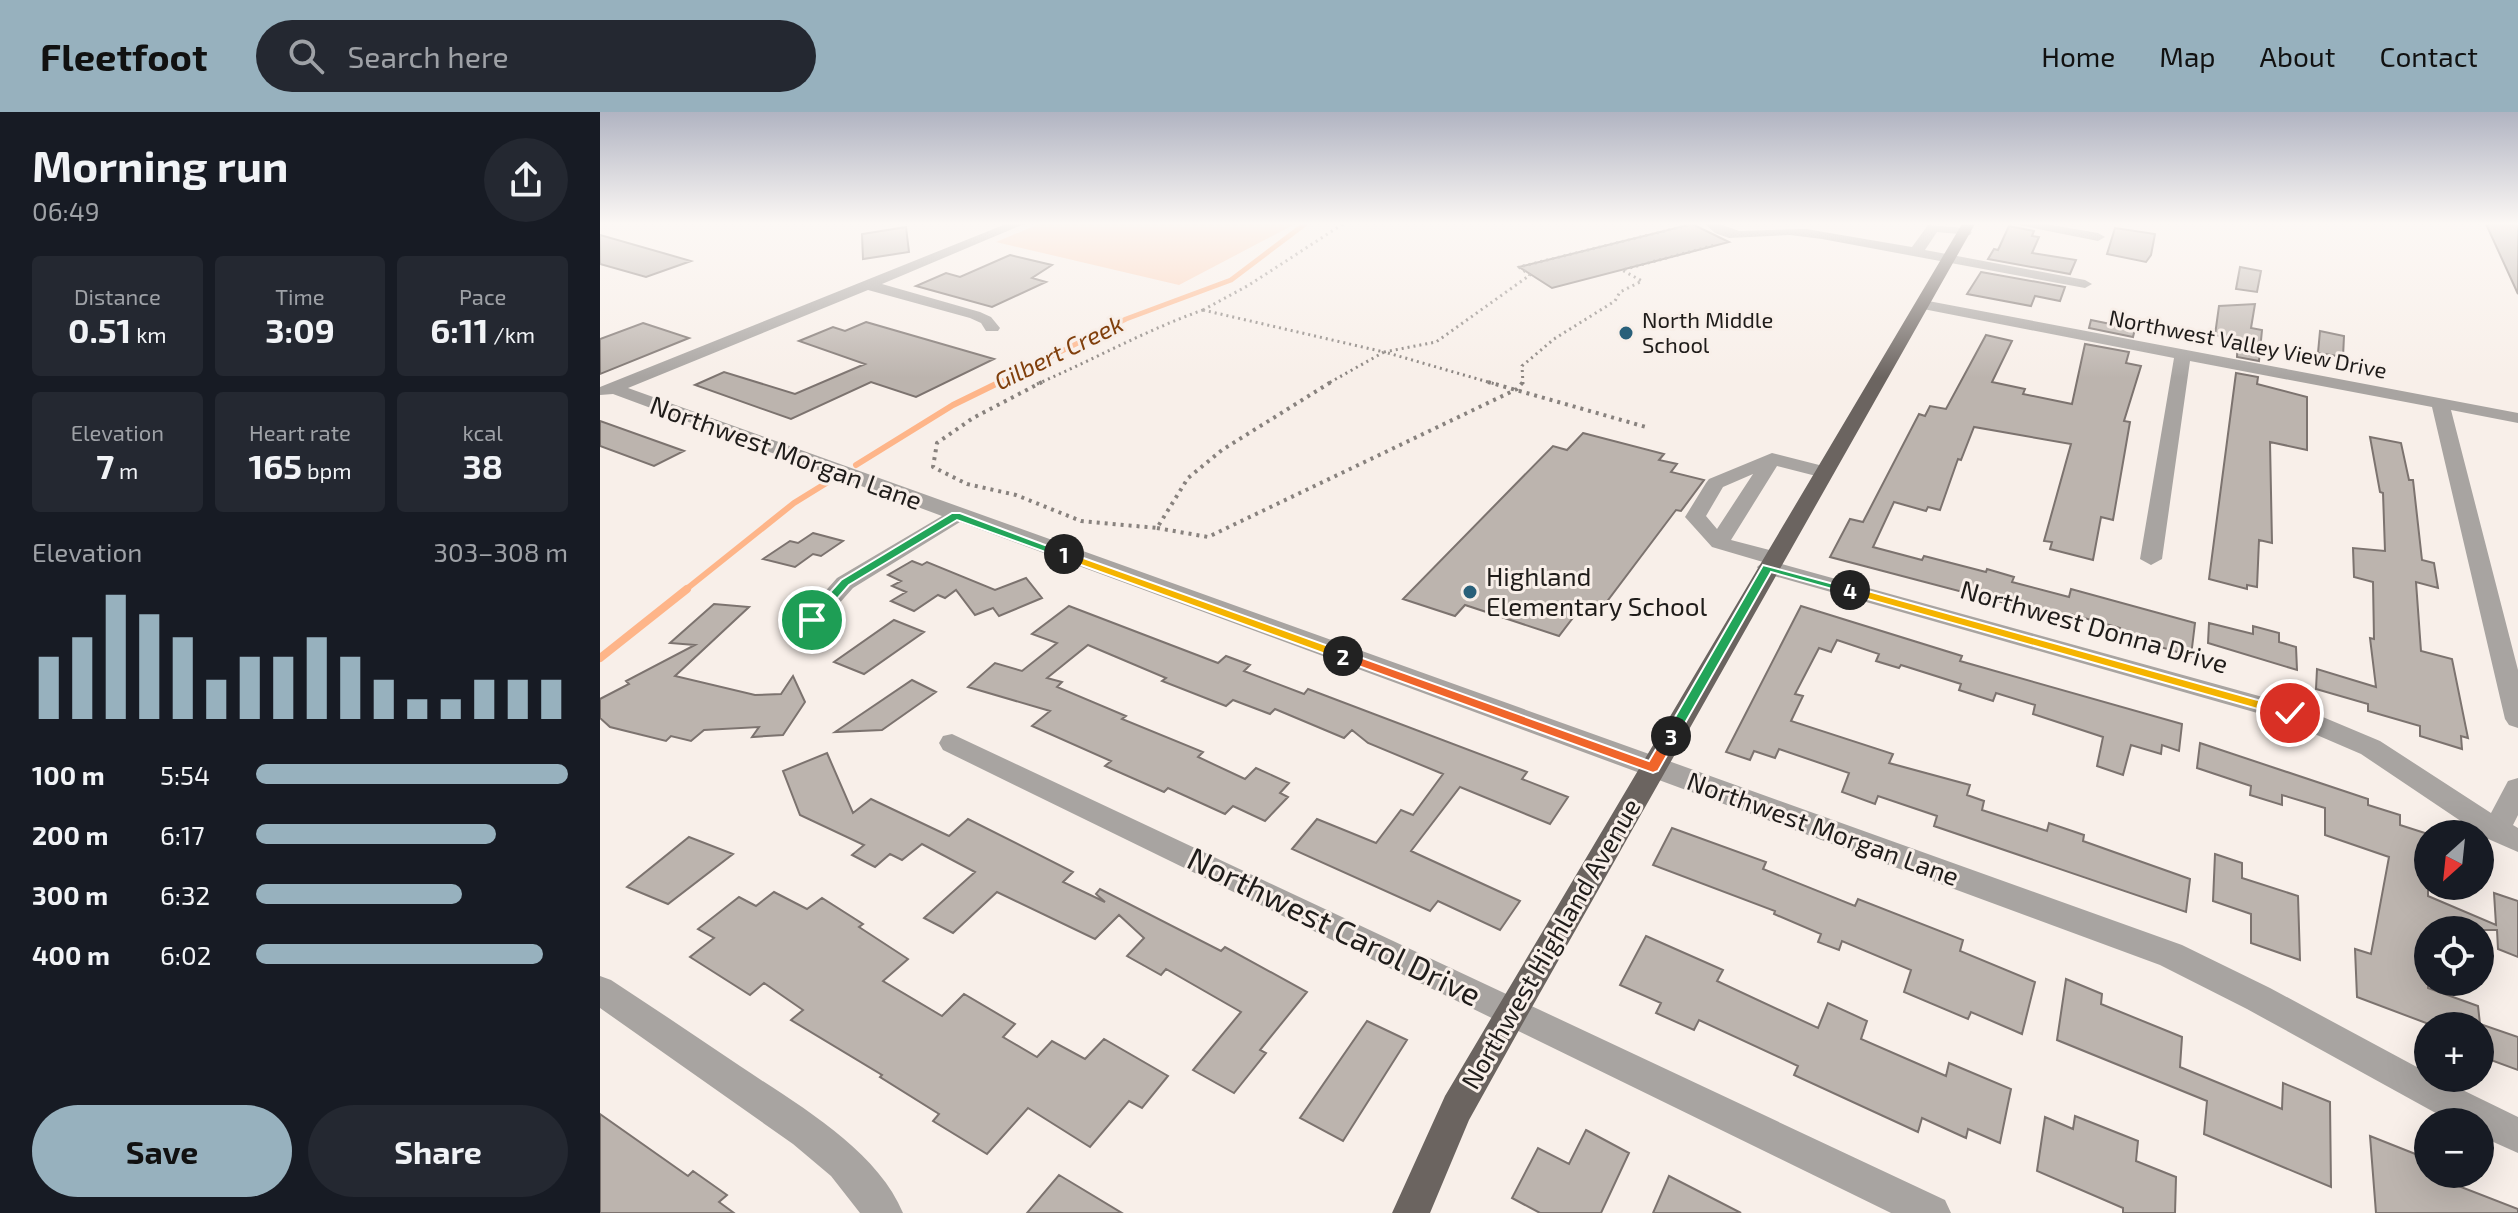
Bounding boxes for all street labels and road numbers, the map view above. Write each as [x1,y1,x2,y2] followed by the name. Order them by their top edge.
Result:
[2107,303,2389,383] street label: Northwest Valley View Drive
[646,388,927,515] street label: Northwest Morgan Lane
[1957,573,2232,679] street label: Northwest Donna Drive
[1683,764,1964,891] street label: Northwest Morgan Lane
[1454,792,1646,1094] street label: Northwest Highland Avenue
[1182,838,1488,1013] street label: Northwest Carol Drive

